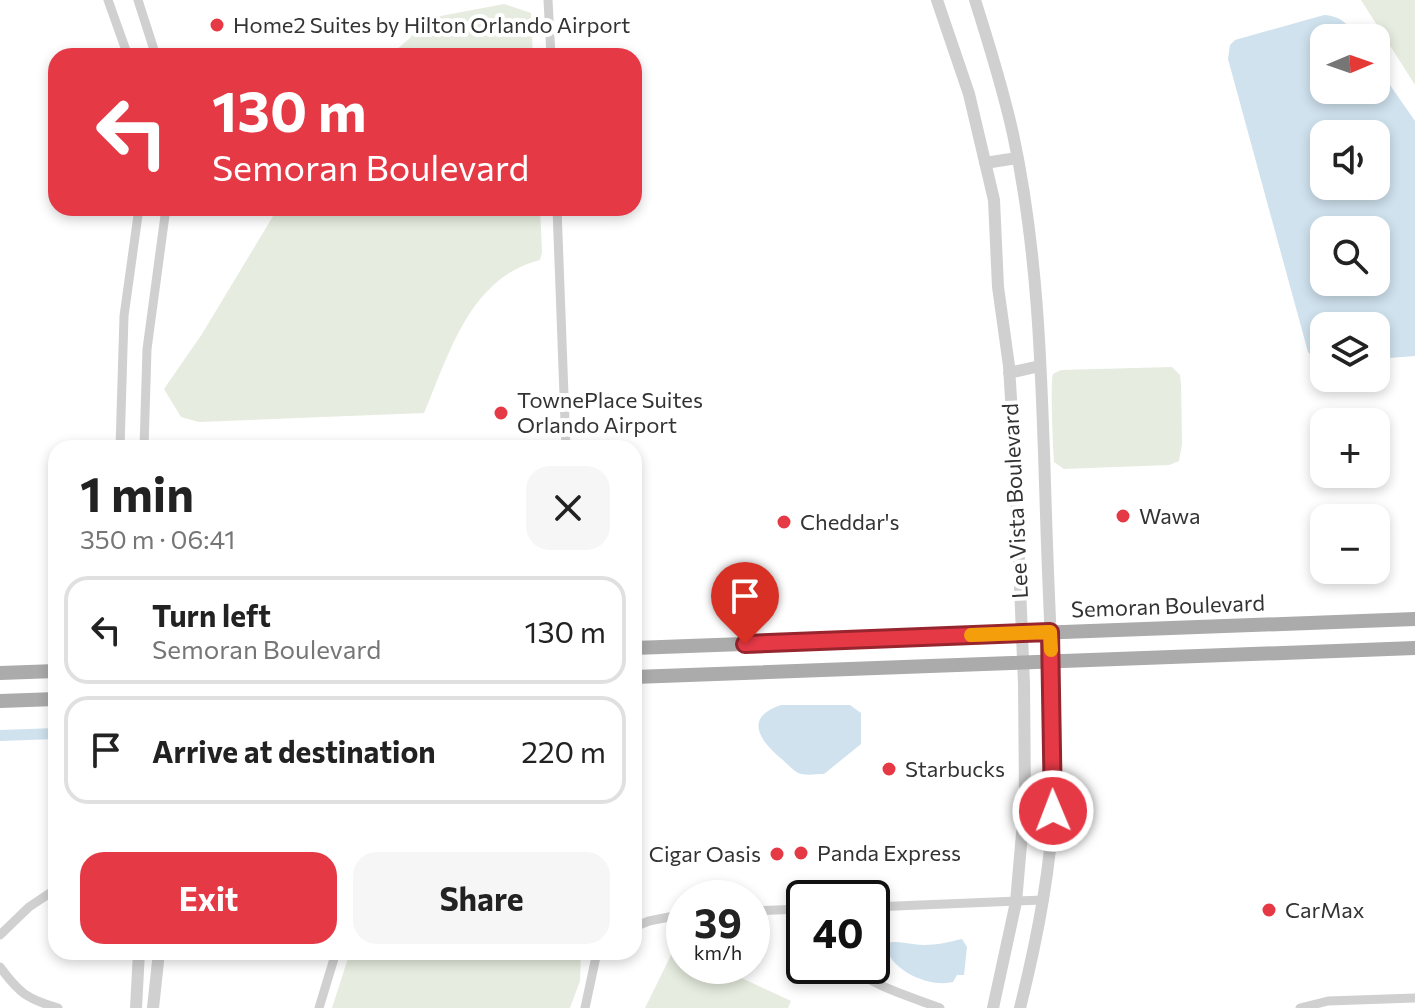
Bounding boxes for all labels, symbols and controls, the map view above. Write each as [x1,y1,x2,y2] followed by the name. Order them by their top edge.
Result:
[233,11,630,38] place label: Home2 Suites by Hilton Orlando Airport
[208,16,226,34] marker: Home2 Suites by Hilton Orlando Airport
[1310,24,1390,104] north arrow
[1310,24,1390,584] map controls
[212,75,367,144] text: 130 m
[80,80,184,184] icon: left
[1310,120,1390,200] button: sound
[212,144,529,188] text: Semoran Boulevard
[1310,216,1390,296] button: search
[1310,312,1390,392] button: layers
[517,386,703,438] place label: TownePlace Suites Orlando Airport
[996,403,1033,599] street label: Lee Vista Boulevard
[492,404,510,422] marker: TownePlace Suites Orlando Airport
[1310,408,1390,488] button: +
[80,463,194,522] text: 1 min
[526,466,610,550] button: close
[1139,502,1200,529] place label: Wawa
[1310,504,1390,584] button: −
[1114,507,1132,525] marker: Wawa
[800,508,899,535] place label: Cheddar's
[775,513,793,531] marker: Cheddar's
[80,523,235,554] text: 350 m · 06:41
[711,562,779,644] pin
[723,574,767,618] icon: arrive
[1071,589,1265,622] street label: Semoran Boulevard
[152,596,271,633] text: Turn left
[84,608,128,652] icon: left
[525,612,606,649] text: 130 m
[152,633,381,664] text: Semoran Boulevard
[84,728,128,772] icon: arrive
[152,732,436,769] text: Arrive at destination
[521,732,606,769] text: 220 m
[905,755,1005,782] place label: Starbucks
[880,760,898,778] marker: Starbucks
[1011,769,1095,853] position arrow
[817,839,961,866] place label: Panda Express
[649,840,761,867] place label: Cigar Oasis
[792,844,810,862] marker: Panda Express
[768,845,786,863] marker: Cigar Oasis
[80,852,337,944] button: Exit
[353,852,610,944] button: Share
[786,880,890,984] speed limit sign: 40
[1285,896,1365,923] place label: CarMax
[694,897,742,946] text: 39
[1260,901,1278,919] marker: CarMax
[694,940,742,964] text: km/h

